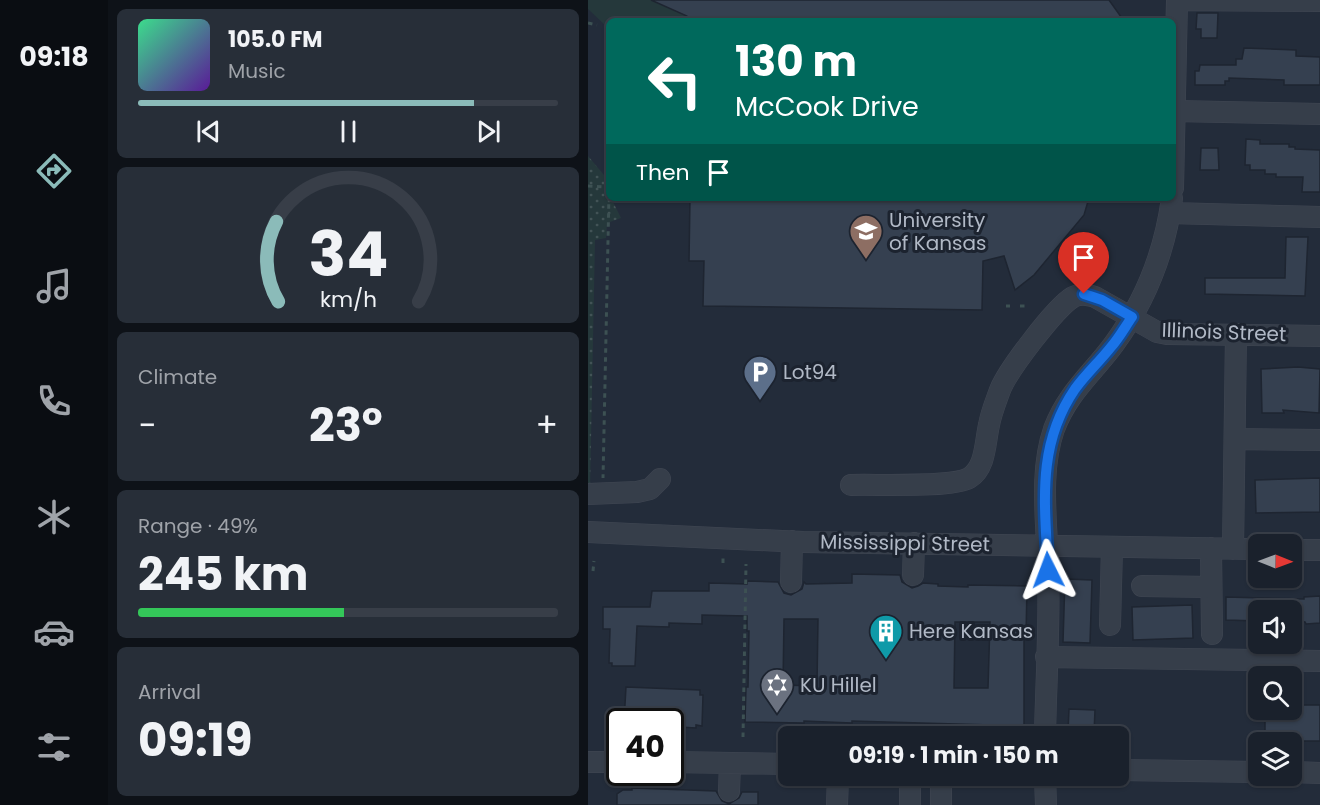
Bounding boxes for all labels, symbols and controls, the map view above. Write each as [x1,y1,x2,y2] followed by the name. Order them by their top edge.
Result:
[228,24,322,55] text: 105.0 FM
[735,32,857,91] text: 130 m
[19,38,89,75] text: 09:18
[636,42,714,120] icon: left
[228,57,286,85] text: Music
[735,88,919,125] text: McCook Drive
[192,115,225,148] icon: previous
[332,115,365,148] icon: pause
[472,115,505,148] icon: next
[33,150,75,192] icon: directions
[702,156,735,189] icon: arrive
[636,157,690,188] text: Then
[889,206,986,257] place label: University of Kansas
[308,210,388,298] text: 34
[848,213,884,260] school or university icon: University of Kansas
[1058,232,1109,294] pin
[1067,241,1100,274] icon: arrive
[33,265,75,307] icon: music
[319,284,377,315] text: km/h
[1161,316,1287,348] street label: Illinois Street
[742,354,778,401] parking icon: Lot94
[783,358,837,386] place label: Lot94
[138,363,217,391] text: Climate
[33,380,75,422] icon: phone
[309,394,383,457] text: 23°
[138,402,156,449] text: −
[535,402,558,449] text: +
[33,496,75,538] icon: climate
[138,512,258,540] text: Range · 49%
[820,528,990,558] street label: Mississippi Street
[1248,534,1302,588] north arrow
[1248,534,1302,786] map controls
[1016,538,1080,602] position arrow
[138,543,308,606] text: 245 km
[1248,600,1302,654] button: sound
[33,611,75,653] icon: car
[868,613,904,660] building icon: Here Kansas
[909,617,1033,645] place label: Here Kansas
[1248,666,1302,720] button: search
[759,667,795,714] synagogue icon: KU Hillel
[800,671,877,699] place label: KU Hillel
[138,678,201,706] text: Arrival
[606,708,684,786] speed limit sign: 40
[138,709,252,772] text: 09:19
[33,726,75,768] icon: filters
[1248,732,1302,786] button: layers
[848,740,1059,771] text: 09:19 · 1 min · 150 m

